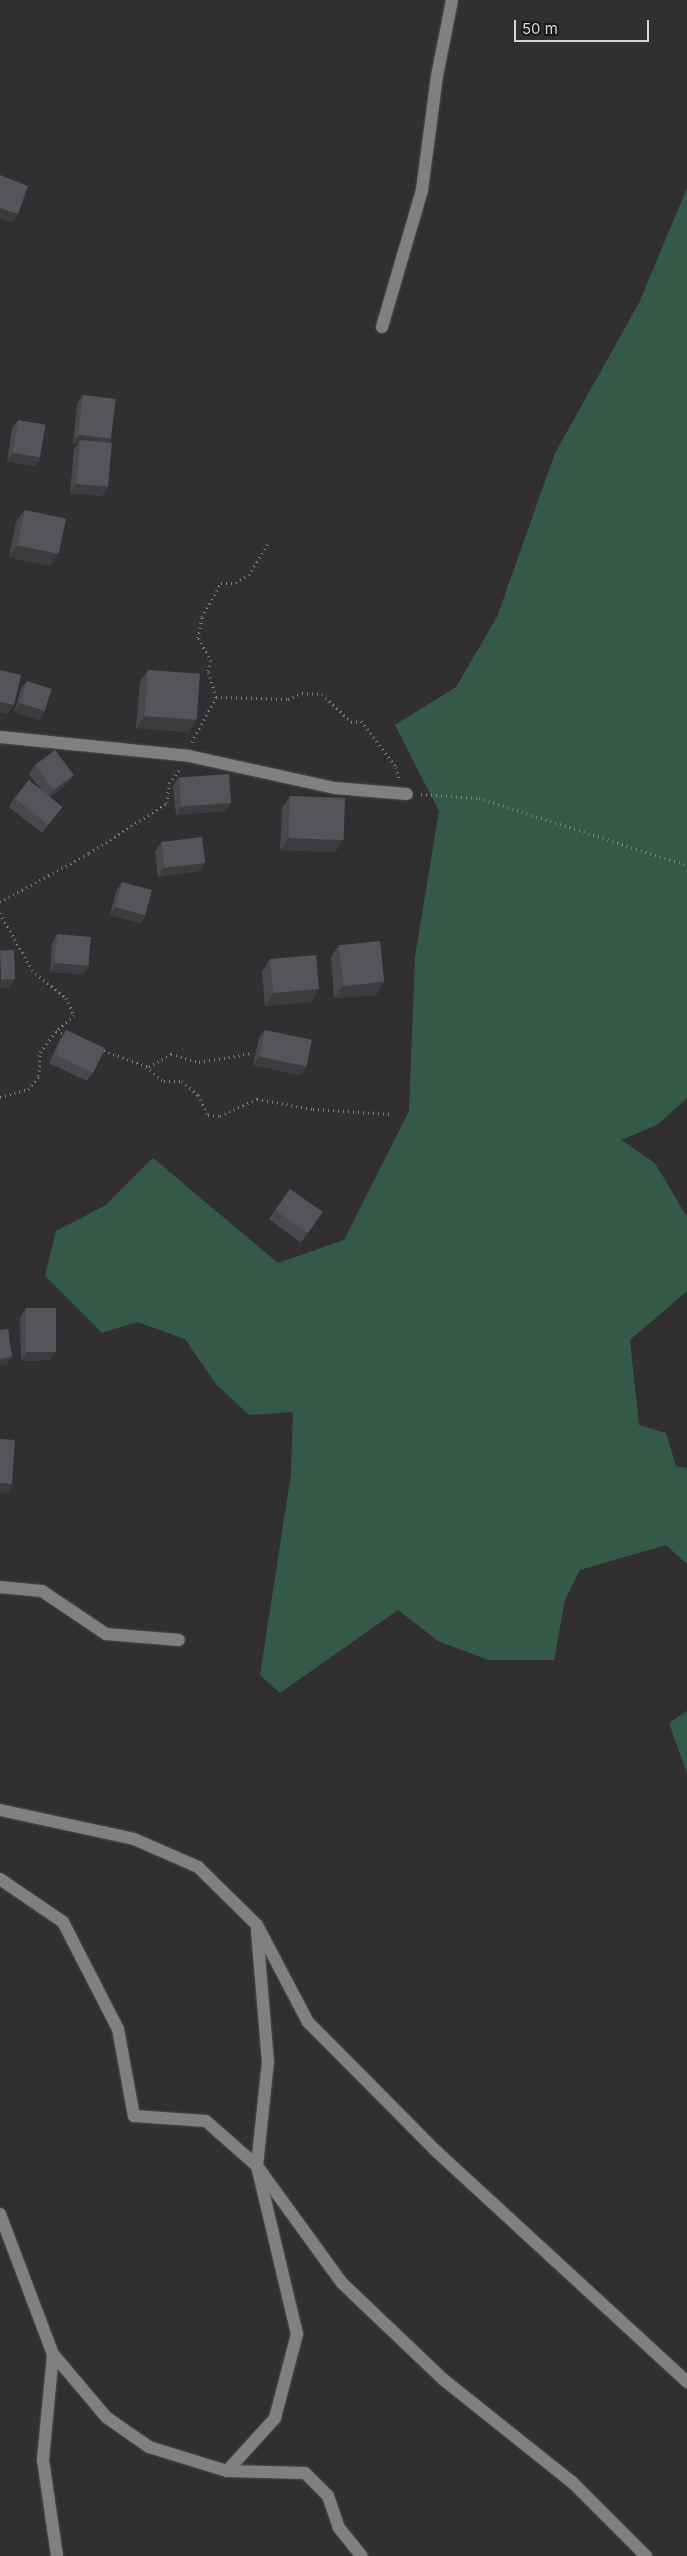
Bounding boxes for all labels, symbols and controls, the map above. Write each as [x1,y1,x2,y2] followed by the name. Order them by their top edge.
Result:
[517,10,652,42] scale bar
[522,19,558,38] text: 50 m

